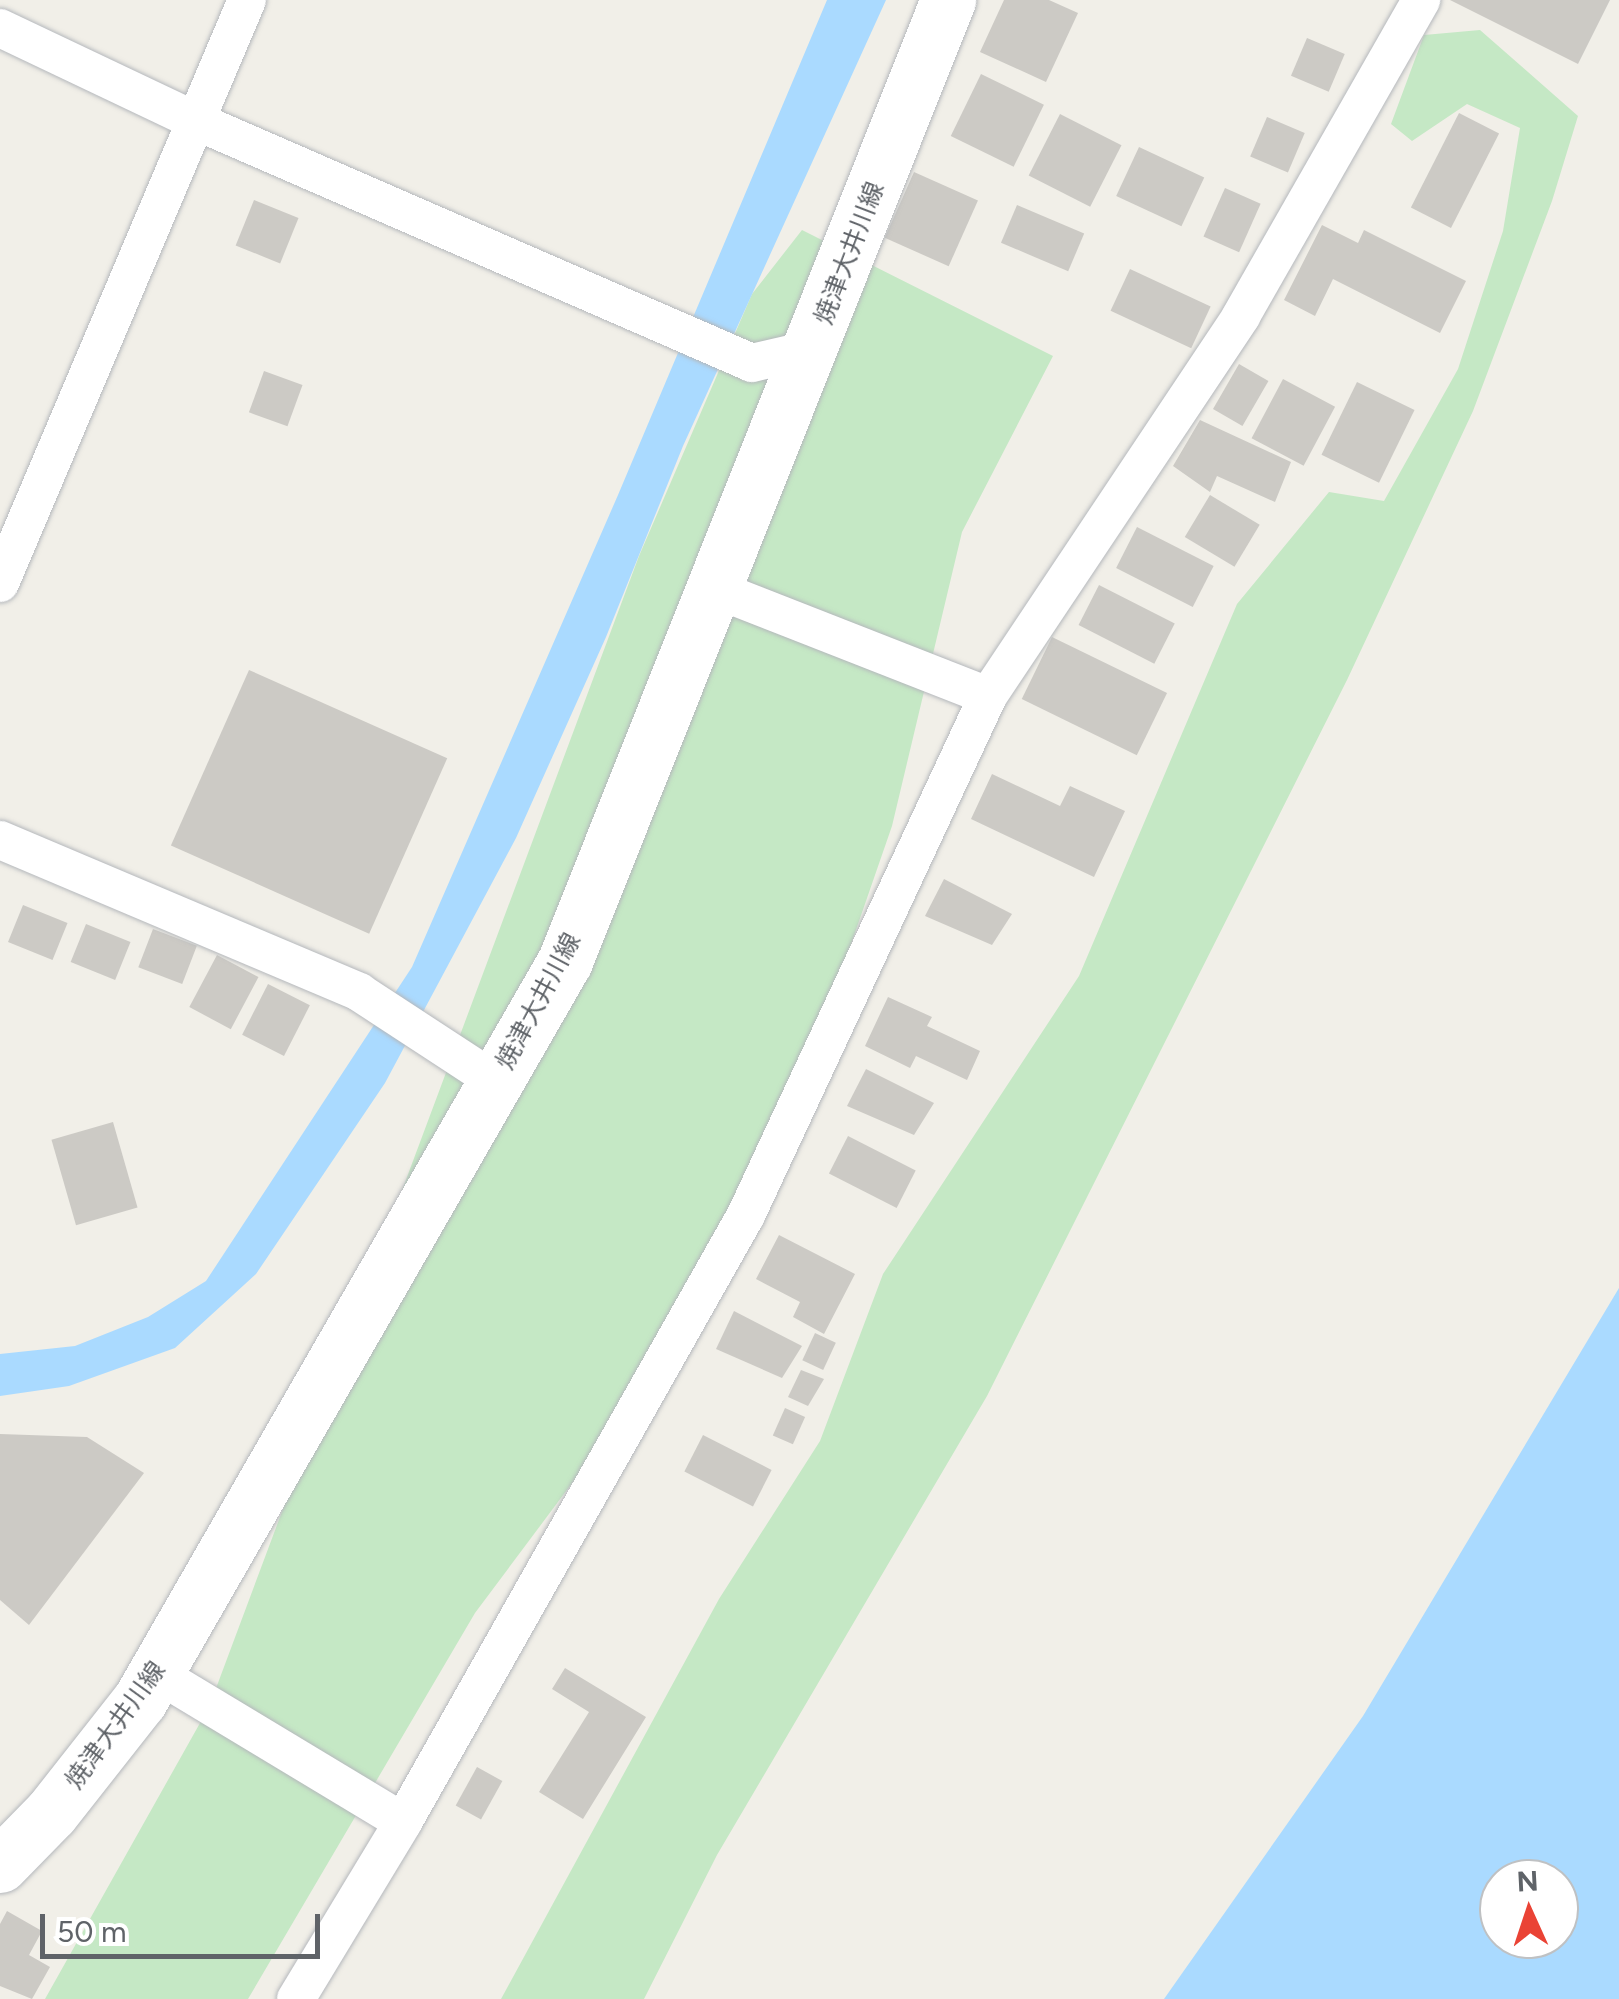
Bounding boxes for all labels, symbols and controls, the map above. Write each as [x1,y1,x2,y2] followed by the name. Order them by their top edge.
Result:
[808,178,890,328] street label: 焼津大井川線
[490,928,586,1074] street label: 焼津大井川線
[59,1656,171,1794] street label: 焼津大井川線
[1479,1859,1579,1959] north arrow
[1516,1863,1539,1899] text: N
[45,1894,325,1956] scale bar
[57,1913,126,1950] text: 50 m

